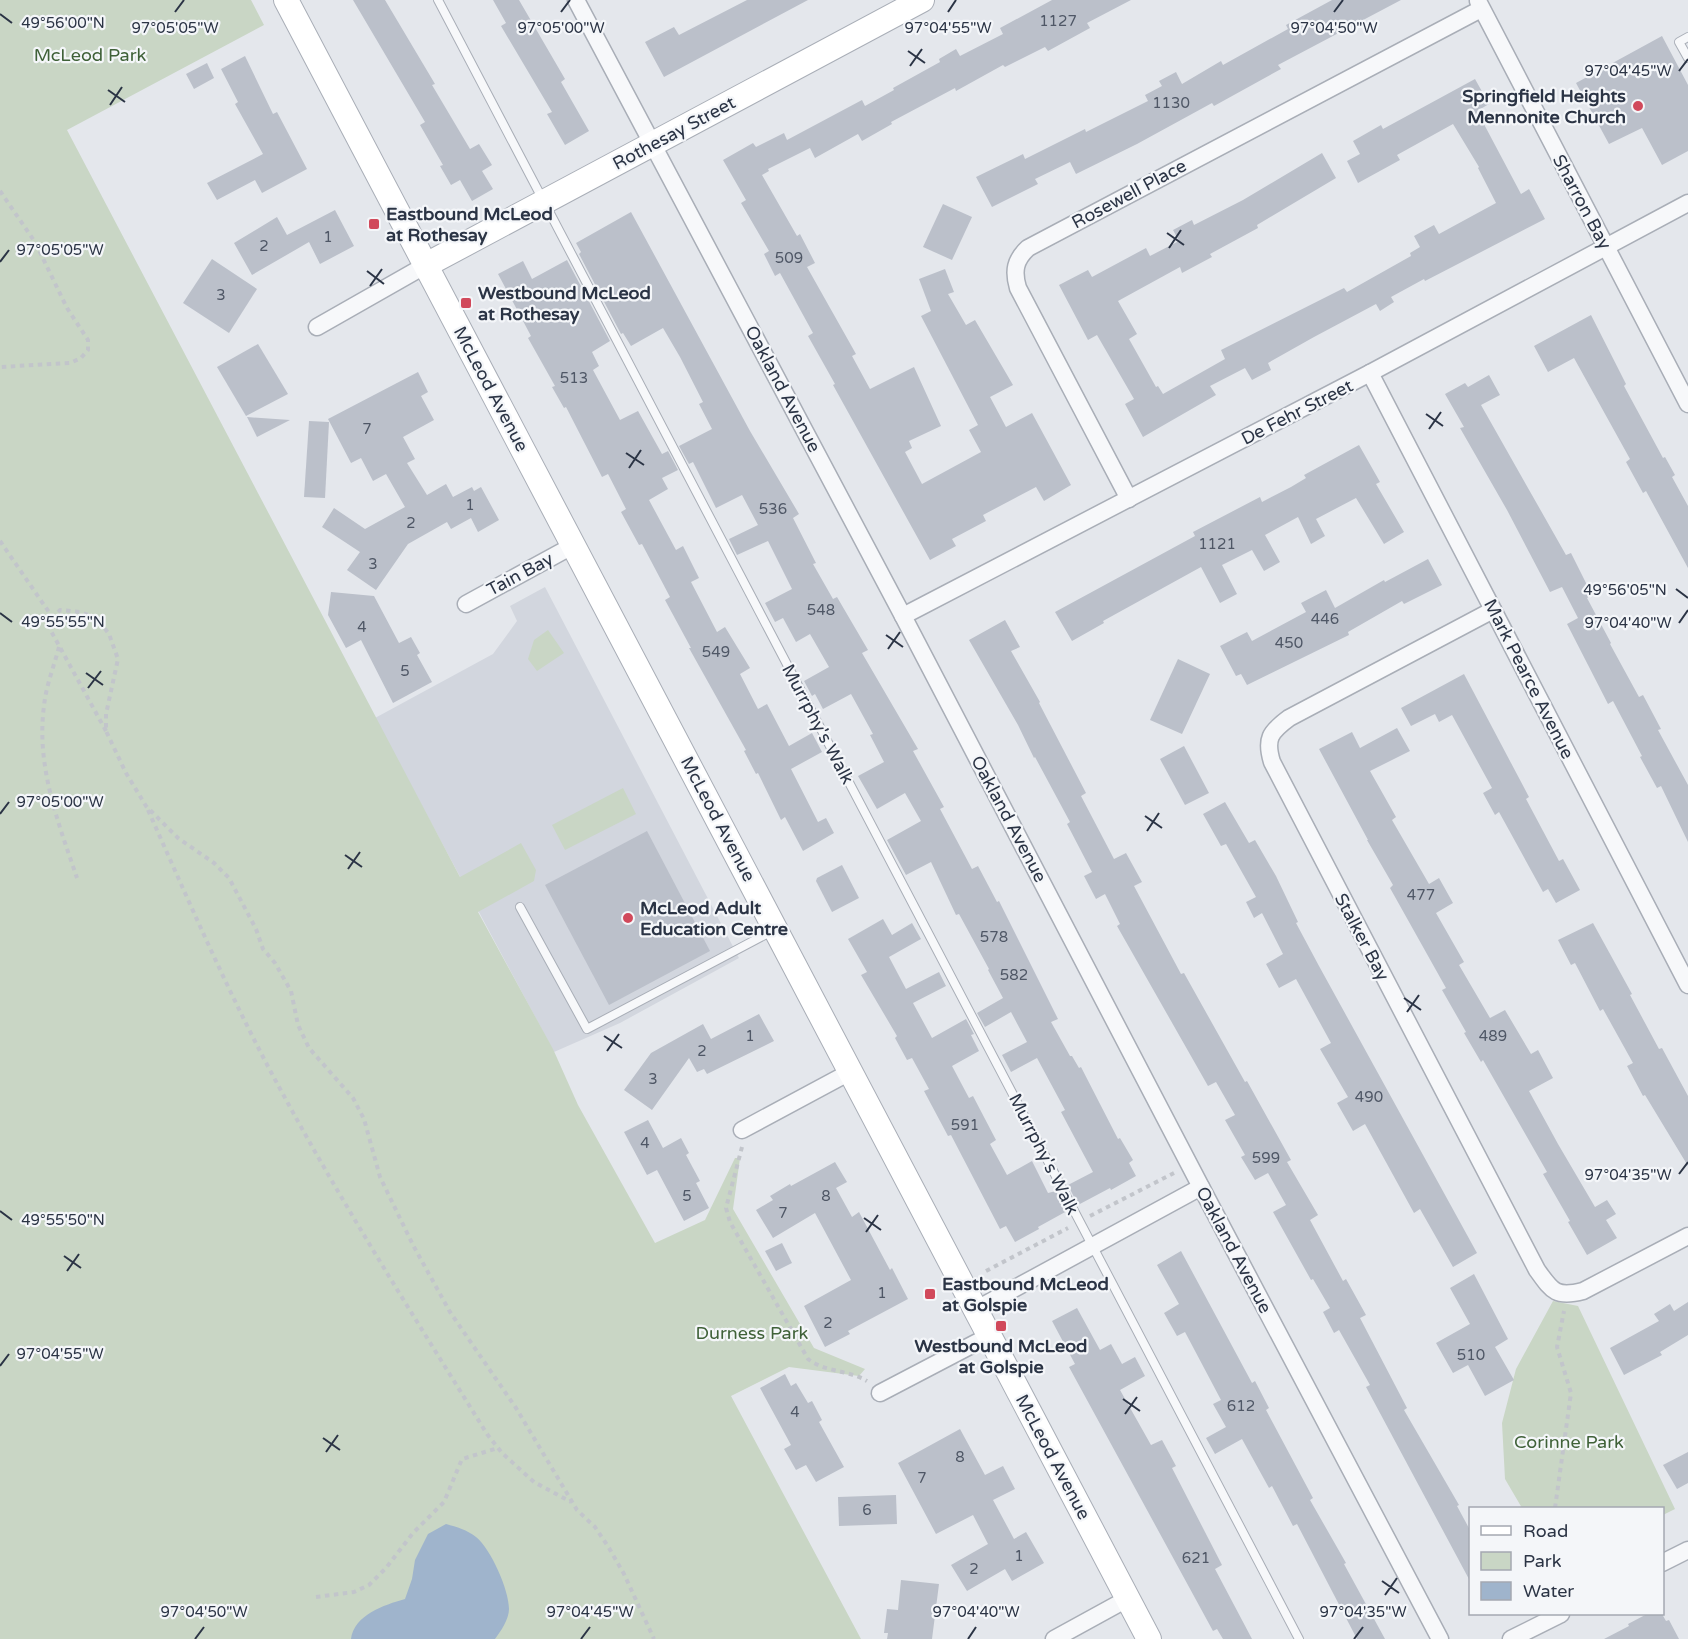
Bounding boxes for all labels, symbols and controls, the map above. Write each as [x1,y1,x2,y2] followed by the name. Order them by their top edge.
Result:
[1039,12,1077,30] house number: 1127
[21,14,105,32] text: 49°56'00"N
[131,19,219,37] text: 97°05'05"W
[517,19,605,37] text: 97°05'00"W
[904,19,992,37] text: 97°04'55"W
[1290,19,1378,37] text: 97°04'50"W
[34,44,147,66] park label: McLeod Park
[1584,62,1672,80] text: 97°04'45"W
[1462,85,1626,128] place label: Springfield Heights Mennonite Church
[609,91,739,175] street label: Rothesay Street
[1152,94,1190,112] house number: 1130
[1631,99,1645,113] marker: Springfield Heights Mennonite Church
[1548,151,1616,253] street label: Sharron Bay
[1068,155,1190,233] street label: Rosewell Place
[386,203,553,246] place label: Eastbound McLeod at Rothesay
[367,217,381,231] marker: Eastbound McLeod at Rothesay
[323,228,333,246] house number: 1
[259,237,269,255] house number: 2
[16,241,104,259] text: 97°05'05"W
[775,249,803,267] house number: 509
[478,282,651,325] place label: Westbound McLeod at Rothesay
[216,286,226,304] house number: 3
[459,296,473,310] marker: Westbound McLeod at Rothesay
[740,322,826,456] street label: Oakland Avenue
[449,323,533,455] street label: McLeod Avenue
[560,369,588,387] house number: 513
[1237,374,1357,450] street label: De Fehr Street
[362,420,372,438] house number: 7
[465,496,475,514] house number: 1
[759,500,787,518] house number: 536
[406,514,416,532] house number: 2
[1198,535,1236,553] house number: 1121
[483,547,557,601] street label: Tain Bay
[368,555,378,573] house number: 3
[1583,581,1667,599] text: 49°56'05"N
[1479,595,1579,763] street label: Mark Pearce Avenue
[807,601,835,619] house number: 548
[1311,610,1339,628] house number: 446
[21,613,105,631] text: 49°55'55"N
[1584,614,1672,632] text: 97°04'40"W
[357,618,367,636] house number: 4
[1275,634,1303,652] house number: 450
[702,643,730,661] house number: 549
[777,660,859,788] street label: Murrphy's Walk
[400,662,410,680] house number: 5
[966,752,1052,886] street label: Oakland Avenue
[676,753,760,885] street label: McLeod Avenue
[16,793,104,811] text: 97°05'00"W
[1407,886,1435,904] house number: 477
[1330,890,1394,985] street label: Stalker Bay
[640,897,788,940] place label: McLeod Adult Education Centre
[621,911,635,925] marker: McLeod Adult Education Centre
[980,928,1008,946] house number: 578
[1000,966,1028,984] house number: 582
[745,1027,755,1045] house number: 1
[1479,1027,1507,1045] house number: 489
[697,1042,707,1060] house number: 2
[648,1070,658,1088] house number: 3
[1355,1088,1383,1106] house number: 490
[1004,1090,1084,1218] street label: Murrphy's Walk
[951,1116,979,1134] house number: 591
[640,1134,650,1152] house number: 4
[1252,1149,1280,1167] house number: 599
[1584,1166,1672,1184] text: 97°04'35"W
[1191,1183,1277,1317] street label: Oakland Avenue
[682,1187,692,1205] house number: 5
[821,1187,831,1205] house number: 8
[778,1204,788,1222] house number: 7
[21,1211,105,1229] text: 49°55'50"N
[942,1273,1109,1316] place label: Eastbound McLeod at Golspie
[877,1284,887,1302] house number: 1
[923,1287,937,1301] marker: Eastbound McLeod at Golspie
[823,1314,833,1332] house number: 2
[994,1319,1008,1333] marker: Westbound McLeod at Golspie
[696,1322,809,1344] park label: Durness Park
[915,1335,1087,1378] place label: Westbound McLeod at Golspie
[16,1345,104,1363] text: 97°04'55"W
[1457,1346,1485,1364] house number: 510
[1011,1391,1095,1523] street label: McLeod Avenue
[1227,1397,1255,1415] house number: 612
[790,1403,800,1421] house number: 4
[1514,1431,1624,1453] park label: Corinne Park
[955,1448,965,1466] house number: 8
[917,1469,927,1487] house number: 7
[862,1501,872,1519] house number: 6
[1469,1507,1664,1615] legend
[1523,1520,1568,1542] text: Road
[1014,1547,1024,1565] house number: 1
[1182,1549,1210,1567] house number: 621
[1523,1550,1562,1572] text: Park
[969,1560,979,1578] house number: 2
[1523,1580,1574,1602] text: Water
[160,1603,248,1621] text: 97°04'50"W
[546,1603,634,1621] text: 97°04'45"W
[932,1603,1020,1621] text: 97°04'40"W
[1319,1603,1407,1621] text: 97°04'35"W

